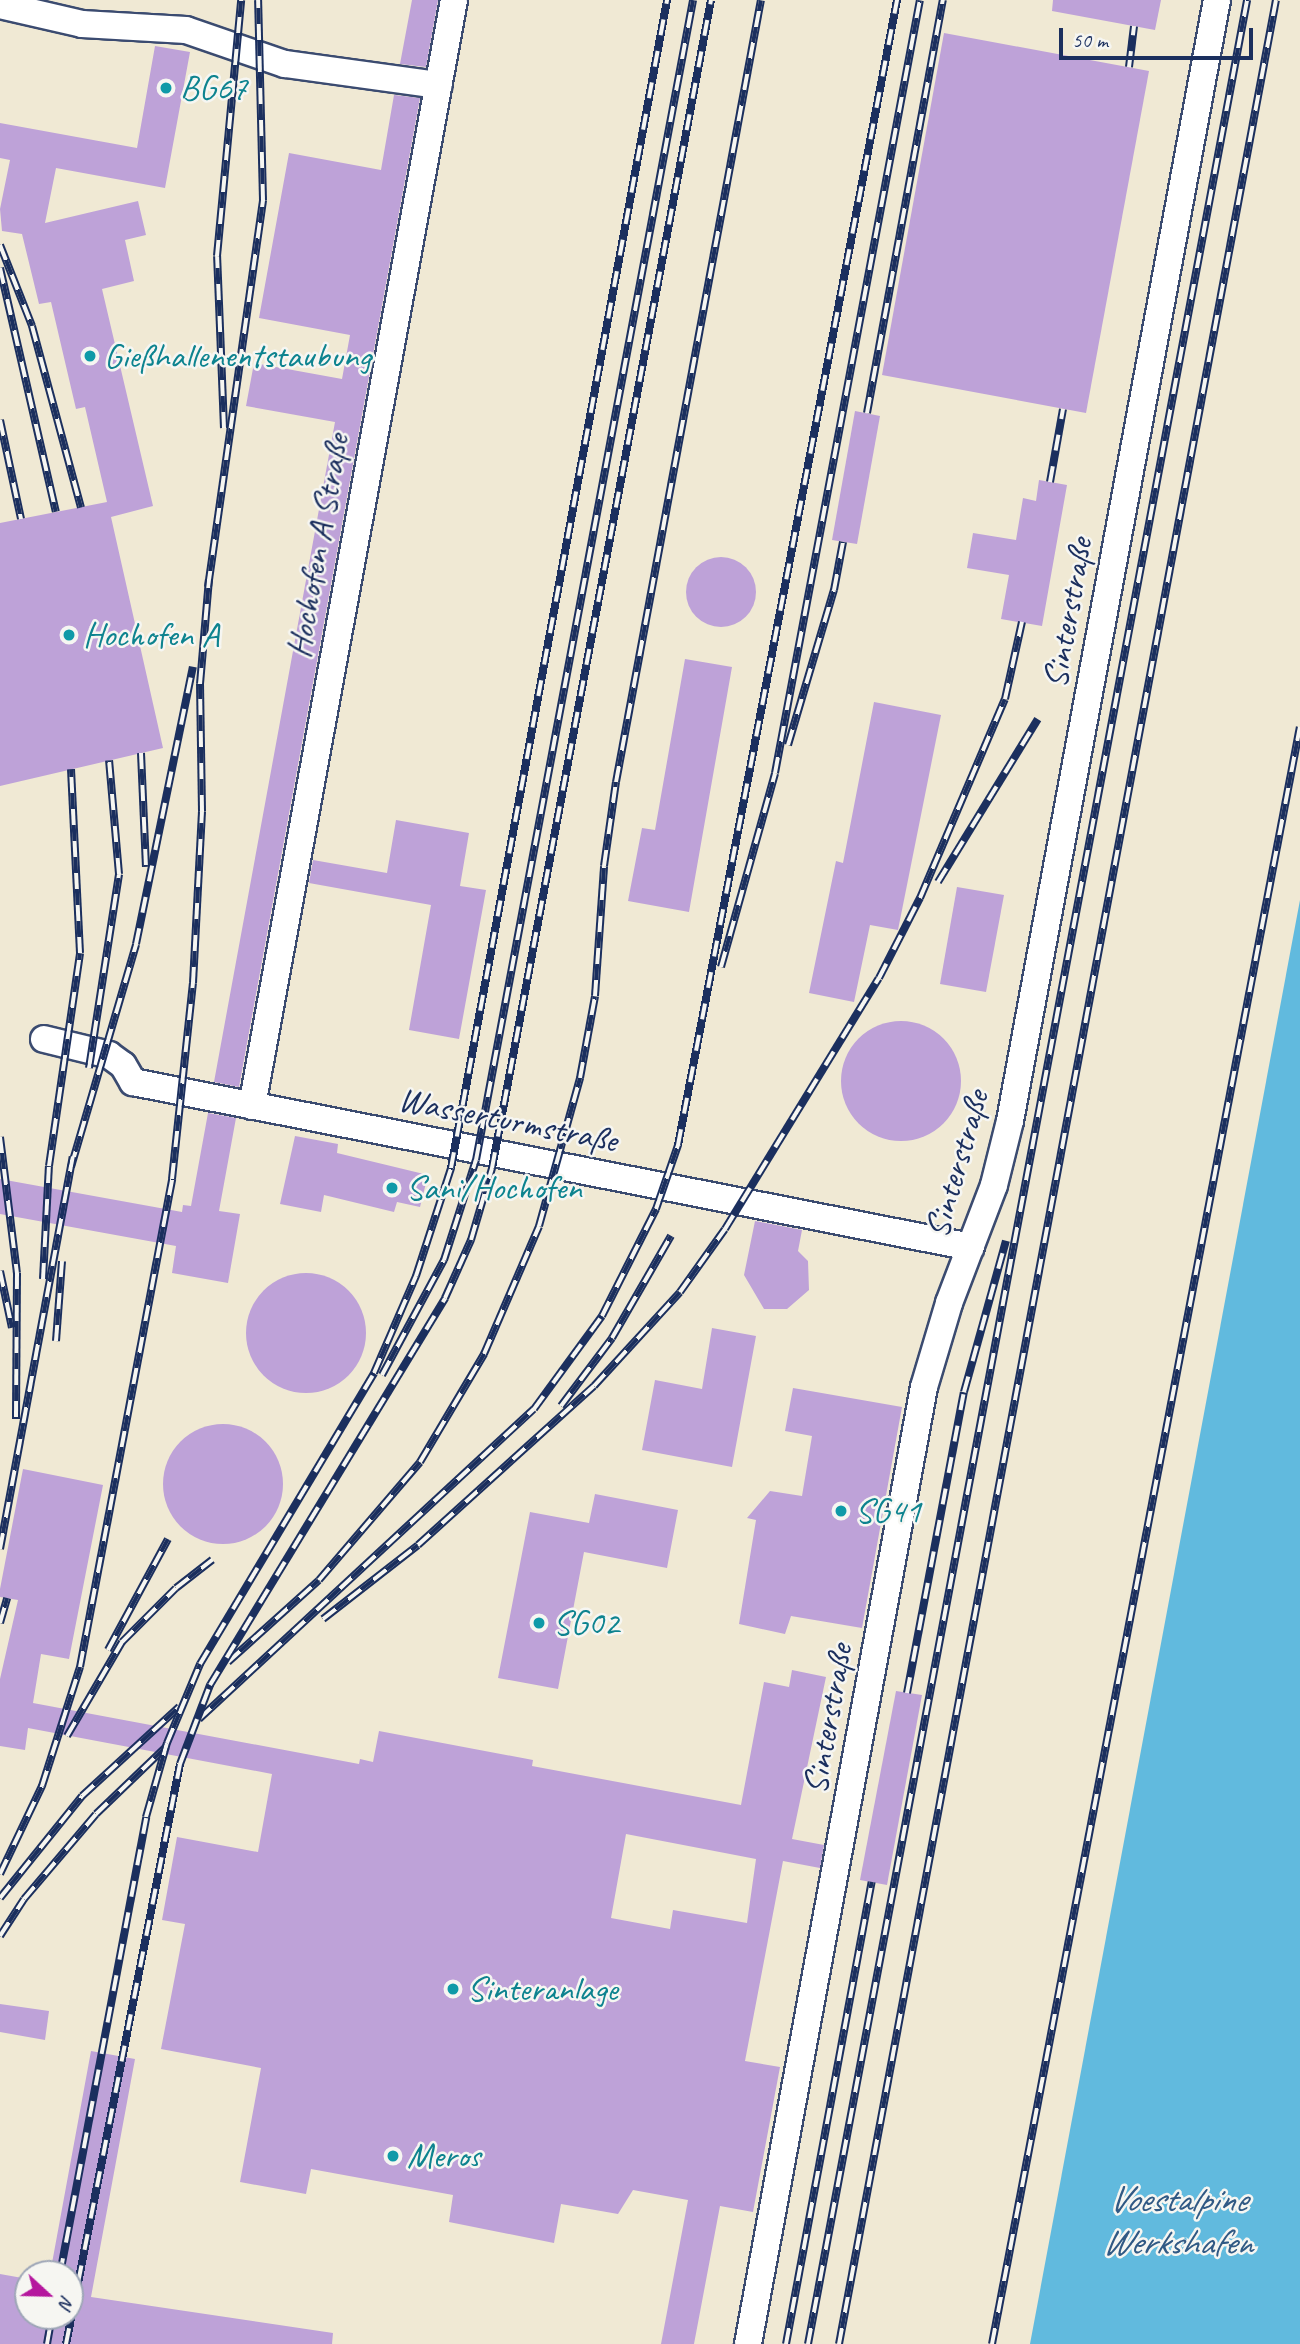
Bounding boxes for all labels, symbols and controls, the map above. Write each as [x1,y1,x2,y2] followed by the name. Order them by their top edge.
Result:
[1062,14,1256,58] scale bar
[1072,27,1108,53] text: 50 m
[180,67,247,109] place label: BG67
[158,80,174,96] marker: BG67
[104,335,371,377] place label: Gießhallenentstaubung
[82,348,98,364] marker: Gießhallenentstaubung
[278,431,358,661] street label: Hochofen A Straße
[1034,535,1102,691] street label: Sinterstraße
[83,614,219,656] place label: Hochofen A
[61,627,77,643] marker: Hochofen A
[395,1078,621,1162] street label: Wasserturmstraße
[916,1085,998,1243] street label: Sinterstraße
[406,1167,582,1209] place label: Sani/Hochofen
[384,1180,400,1196] marker: Sani/Hochofen
[855,1490,921,1532] place label: SG41
[833,1503,849,1519] marker: SG41
[553,1602,619,1644] place label: SG02
[531,1615,547,1631] marker: SG02
[794,1641,862,1797] street label: Sinterstraße
[467,1968,618,2010] place label: Sinteranlage
[445,1981,461,1997] marker: Sinteranlage
[407,2135,480,2177] place label: Meros
[385,2148,401,2164] marker: Meros
[1102,2178,1252,2265] water label: Voestalpine Werkshafen
[14,2260,84,2330] north arrow
[53,2292,80,2312] text: N

